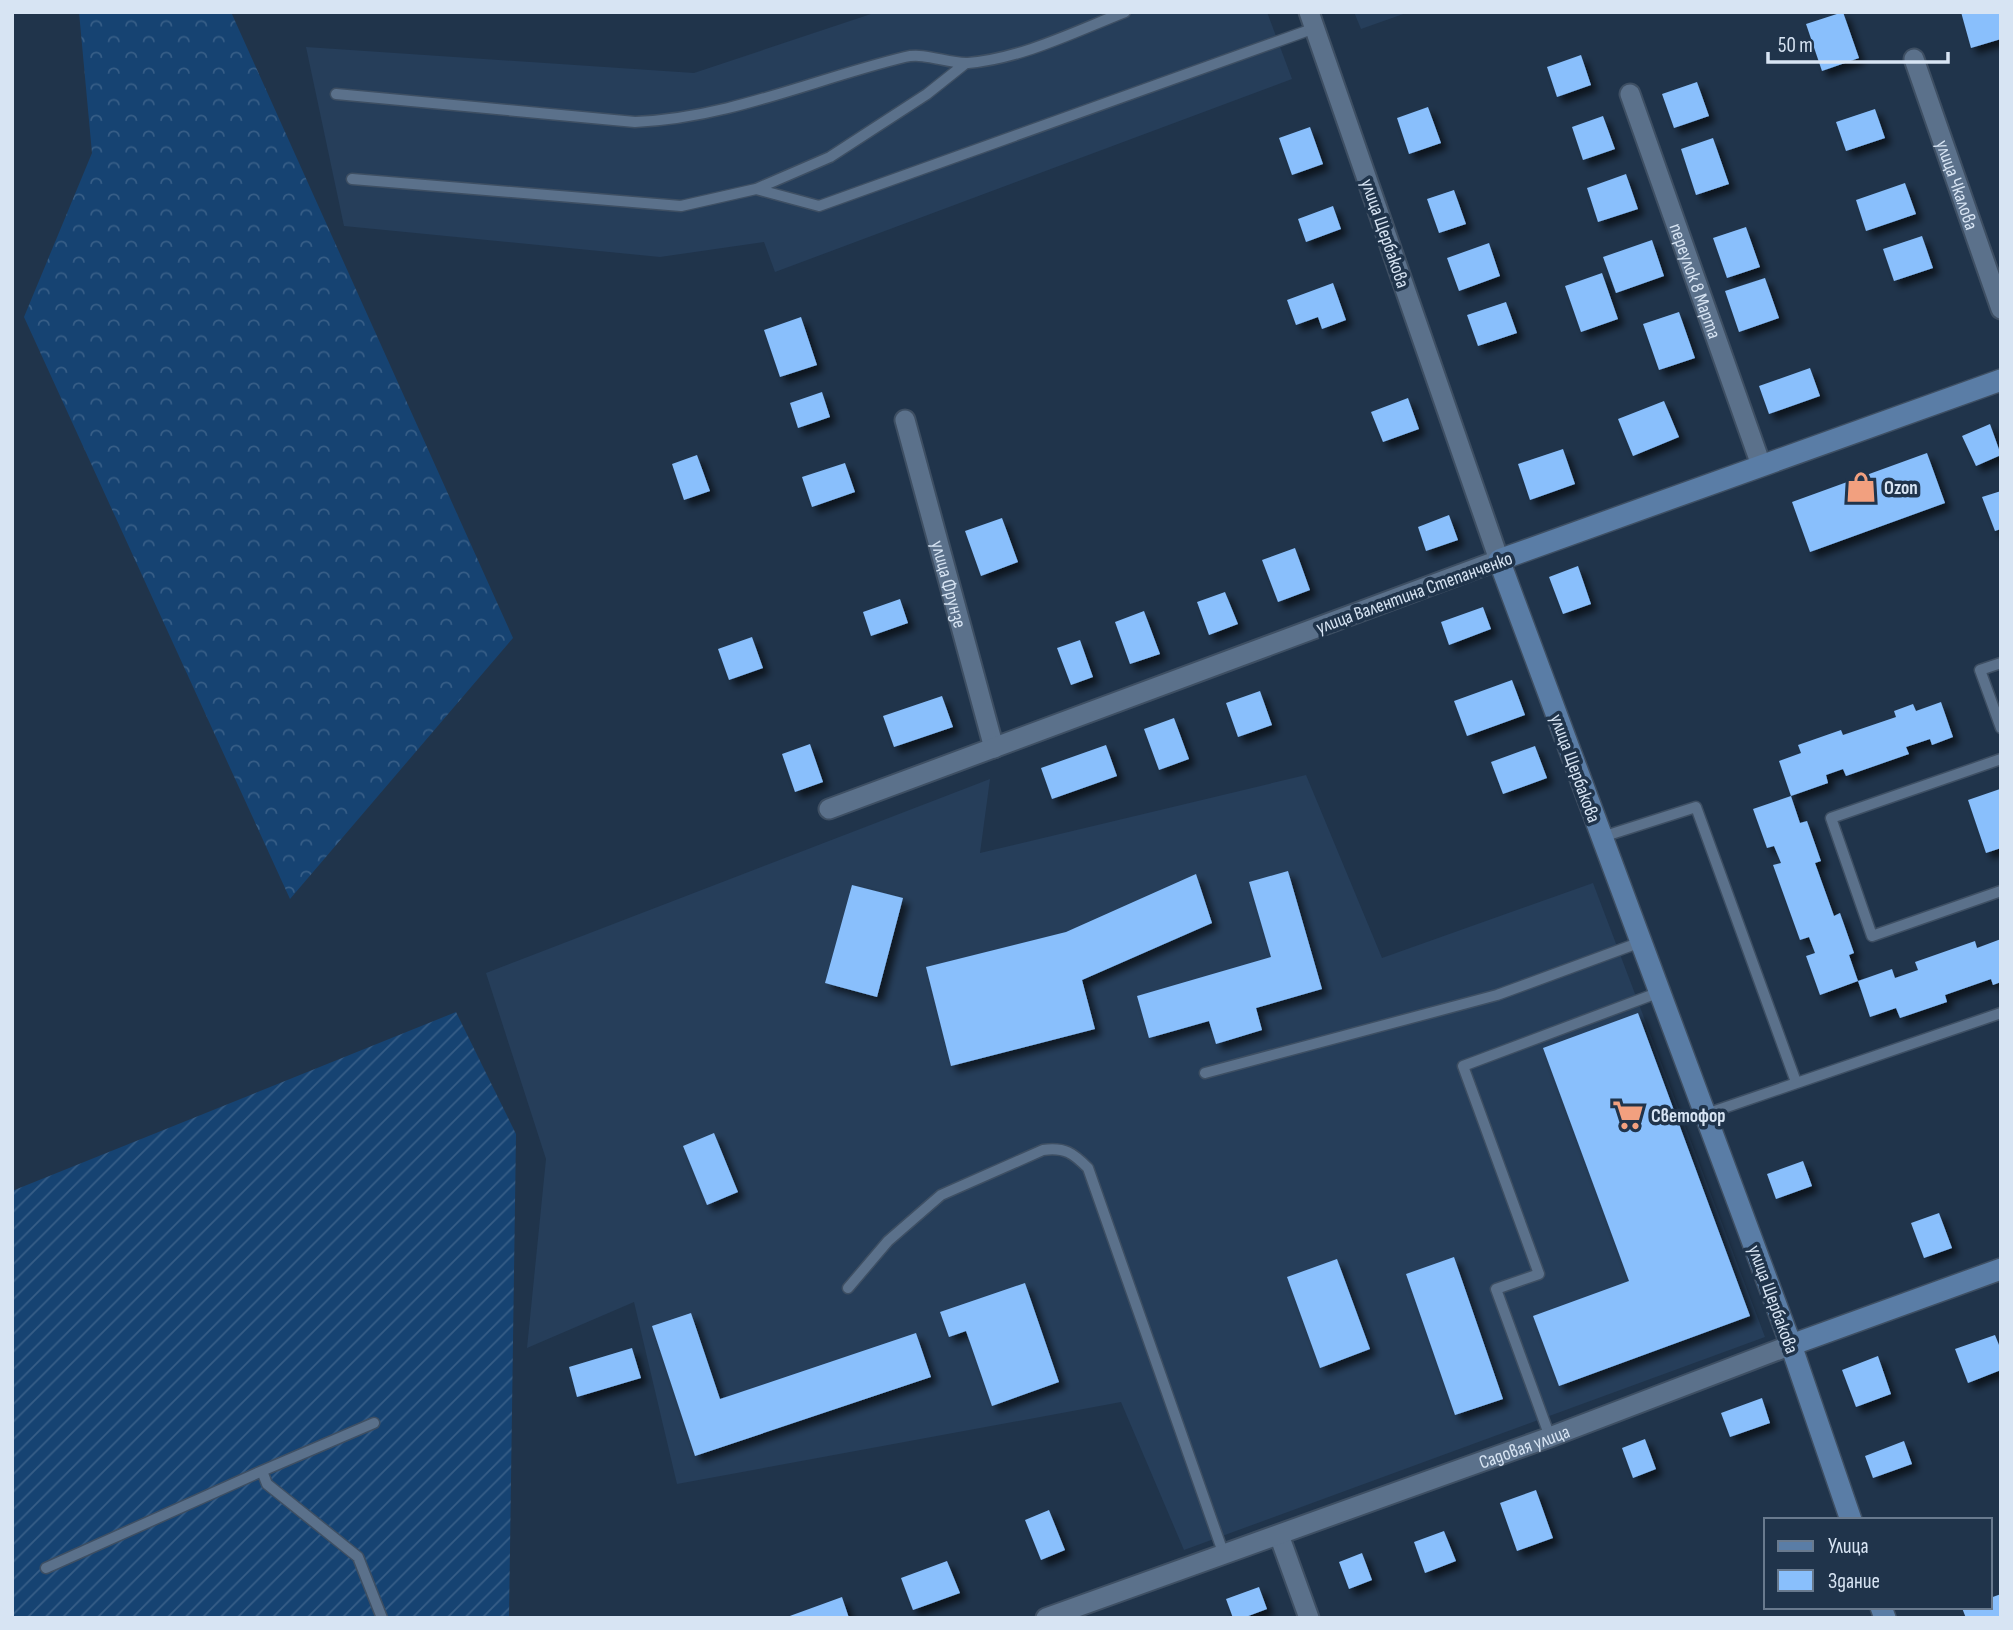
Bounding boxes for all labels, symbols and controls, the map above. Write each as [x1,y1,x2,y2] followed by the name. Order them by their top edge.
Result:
[1768,21,1948,65] scale bar
[1778,33,1813,58] text: 50 m
[1930,137,1983,233] street label: улица Чкалова
[1355,176,1414,291] street label: улица Щербакова
[1664,220,1725,342] street label: переулок 8 Марта
[1844,470,1878,504] shop icon: Ozon
[1884,477,1918,500] place label: Ozon
[925,538,971,631] street label: улица Фрунзе
[1313,547,1516,640] street label: улица Валентина Степанченко
[1544,711,1605,826] street label: улица Щербакова
[1611,1098,1645,1132] supermarket icon: Светофор
[1651,1105,1726,1128] place label: Светофор
[1742,1242,1803,1357] street label: улица Щербакова
[1476,1421,1573,1475] street label: Садовая улица
[1764,1518,1992,1609] legend
[1828,1534,1869,1559] text: Улица
[1828,1569,1880,1594] text: Здание

